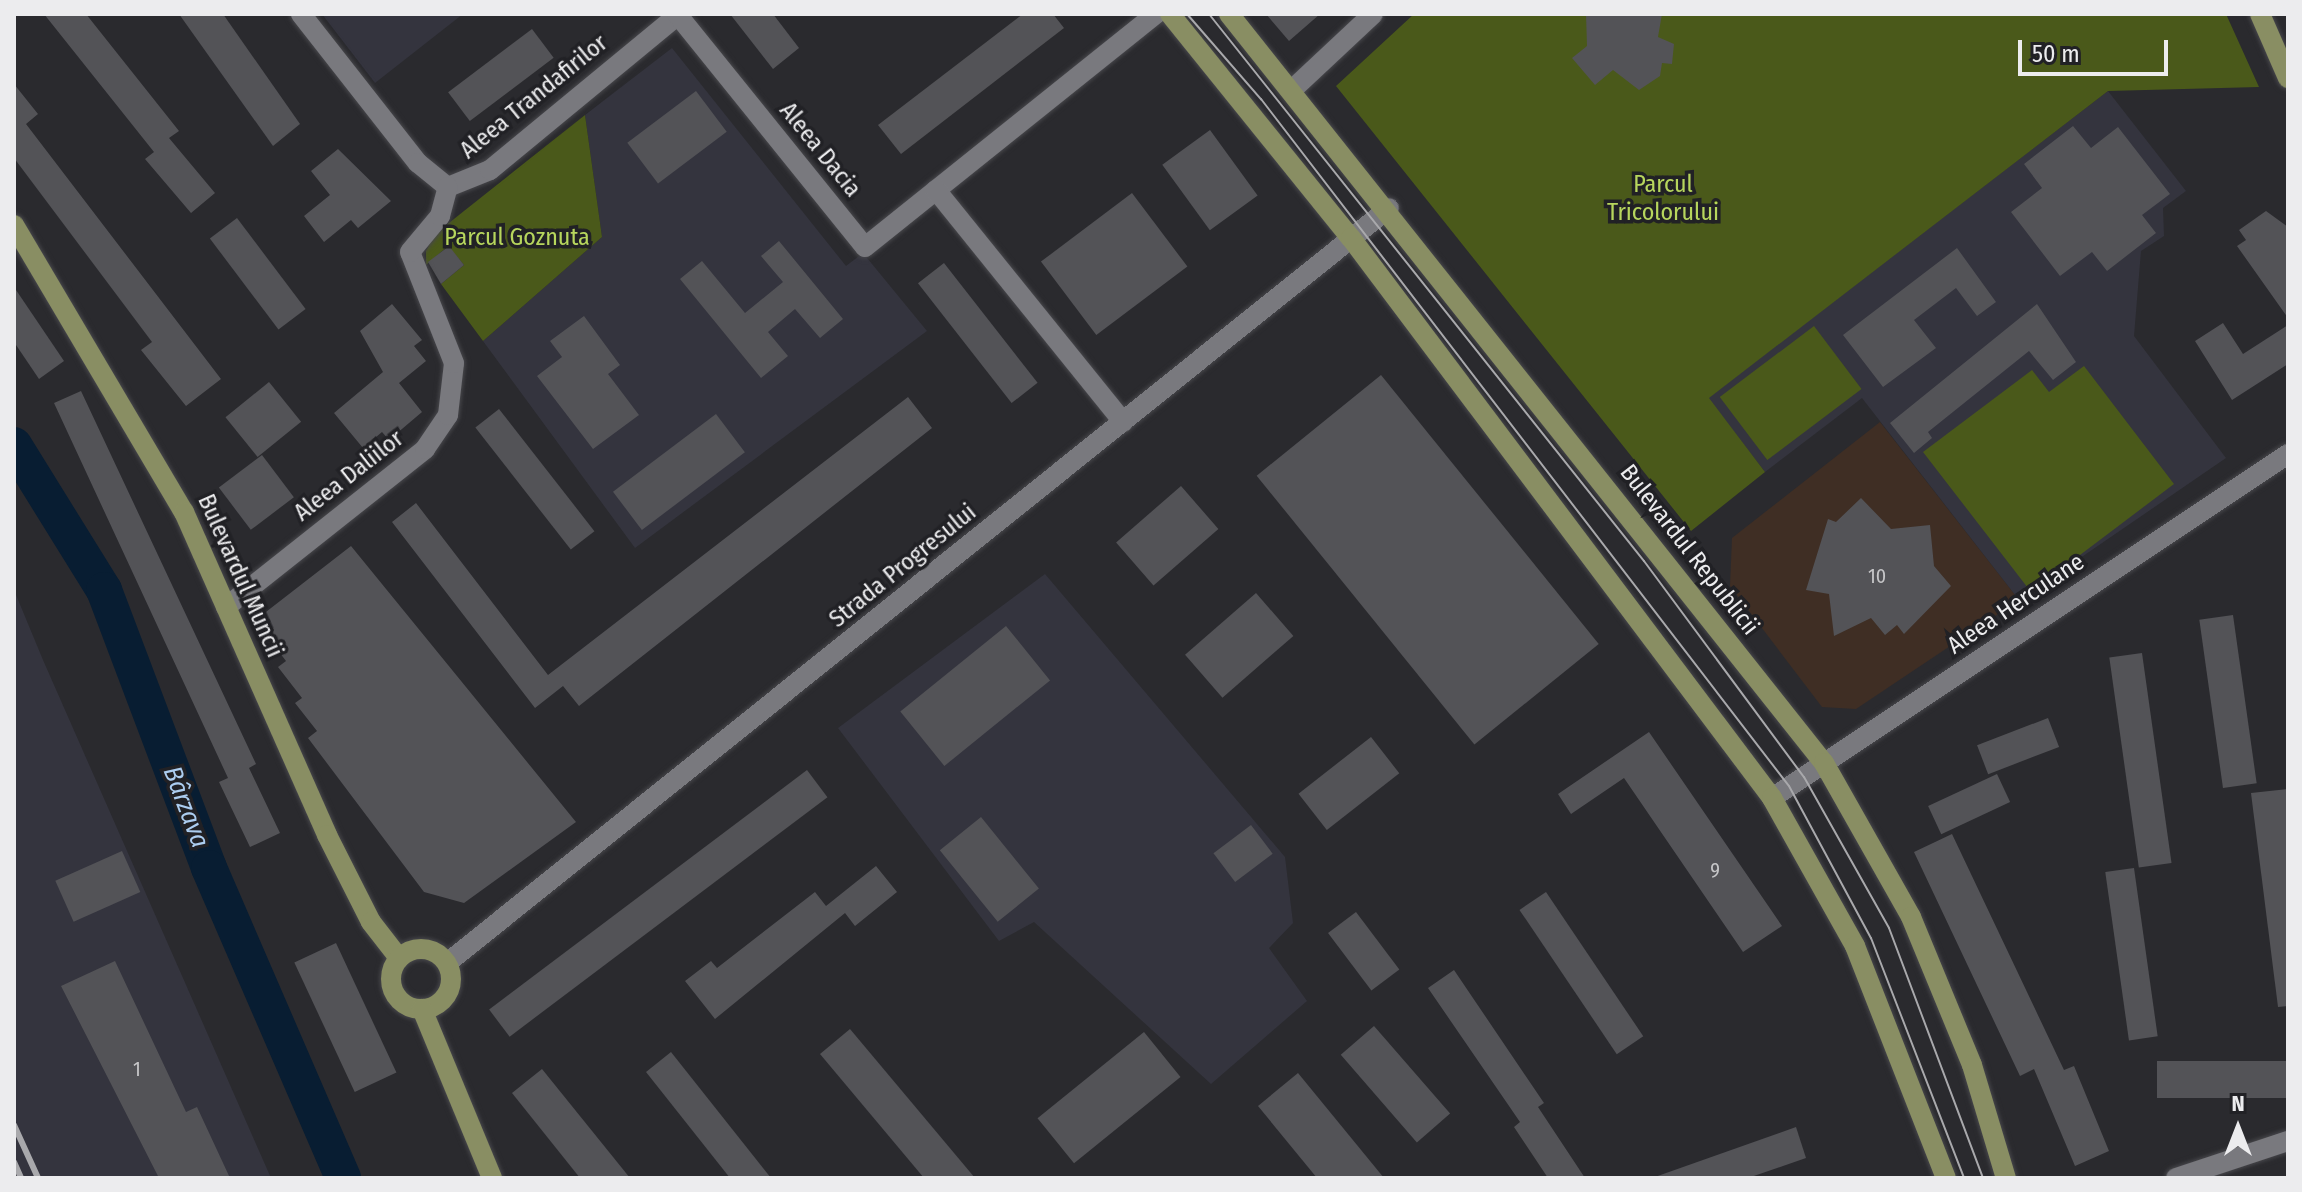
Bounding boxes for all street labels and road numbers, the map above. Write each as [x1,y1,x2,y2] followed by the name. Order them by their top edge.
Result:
[455,29,613,165] street label: Aleea Trandafirilor
[773,97,867,203] street label: Aleea Dacia
[289,424,409,528] street label: Aleea Daliilor
[1614,459,1764,641] street label: Bulevardul Republicii
[191,490,289,662] street label: Bulevardul Muncii
[824,498,982,634] street label: Strada Progresului
[1942,548,2090,660] street label: Aleea Herculane

